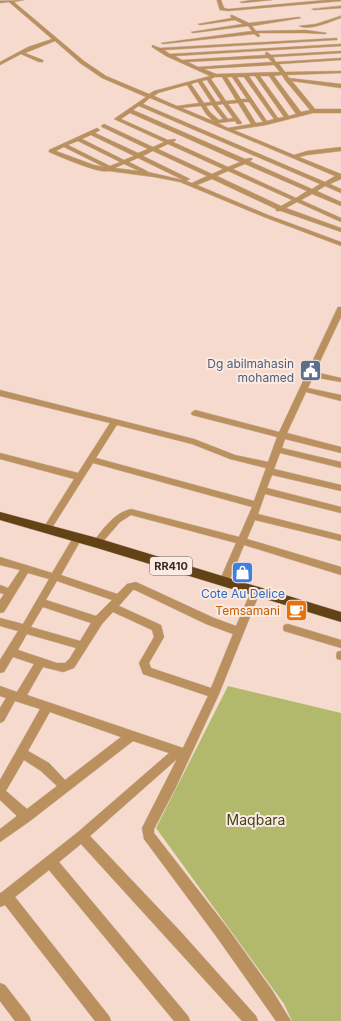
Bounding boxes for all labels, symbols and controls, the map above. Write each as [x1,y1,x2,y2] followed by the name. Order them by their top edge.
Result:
[207,356,294,385] place label: Dg abilmahasin mohamed
[297,358,323,384] public building icon: Dg abilmahasin mohamed
[150,557,192,575] road number: RR410
[230,560,256,586] shop icon: Cote Au Delice
[201,586,285,601] place label: Cote Au Delice
[283,598,309,624] cafe icon: Temsamani
[215,603,280,618] place label: Temsamani
[227,811,285,828] park label: Maqbara

